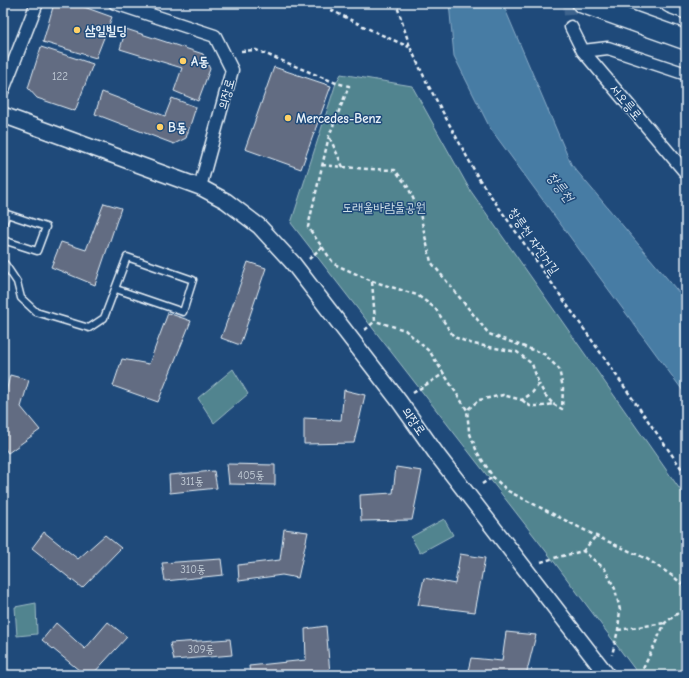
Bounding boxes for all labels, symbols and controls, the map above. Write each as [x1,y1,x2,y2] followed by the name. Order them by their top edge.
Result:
[84,23,127,38] place label: 삼일빌딩
[72,25,82,35] marker: 삼일빌딩
[191,54,209,69] place label: A동
[178,56,188,66] marker: A동
[52,70,68,83] house number: 122
[215,77,237,111] street label: 의장로
[607,81,645,123] street label: 서오릉로
[296,111,382,126] place label: Mercedes-Benz
[283,113,293,123] marker: Mercedes-Benz
[168,120,187,135] place label: B동
[155,122,165,132] marker: B동
[543,168,578,207] water label: 창릉천
[342,200,426,215] park label: 도래울바람물공원
[506,205,562,277] street label: 창릉천 자전거길
[399,404,429,438] street label: 의장로
[238,469,265,482] house number: 405동
[180,475,204,488] house number: 311동
[180,563,206,576] house number: 310동
[188,643,215,656] house number: 309동

